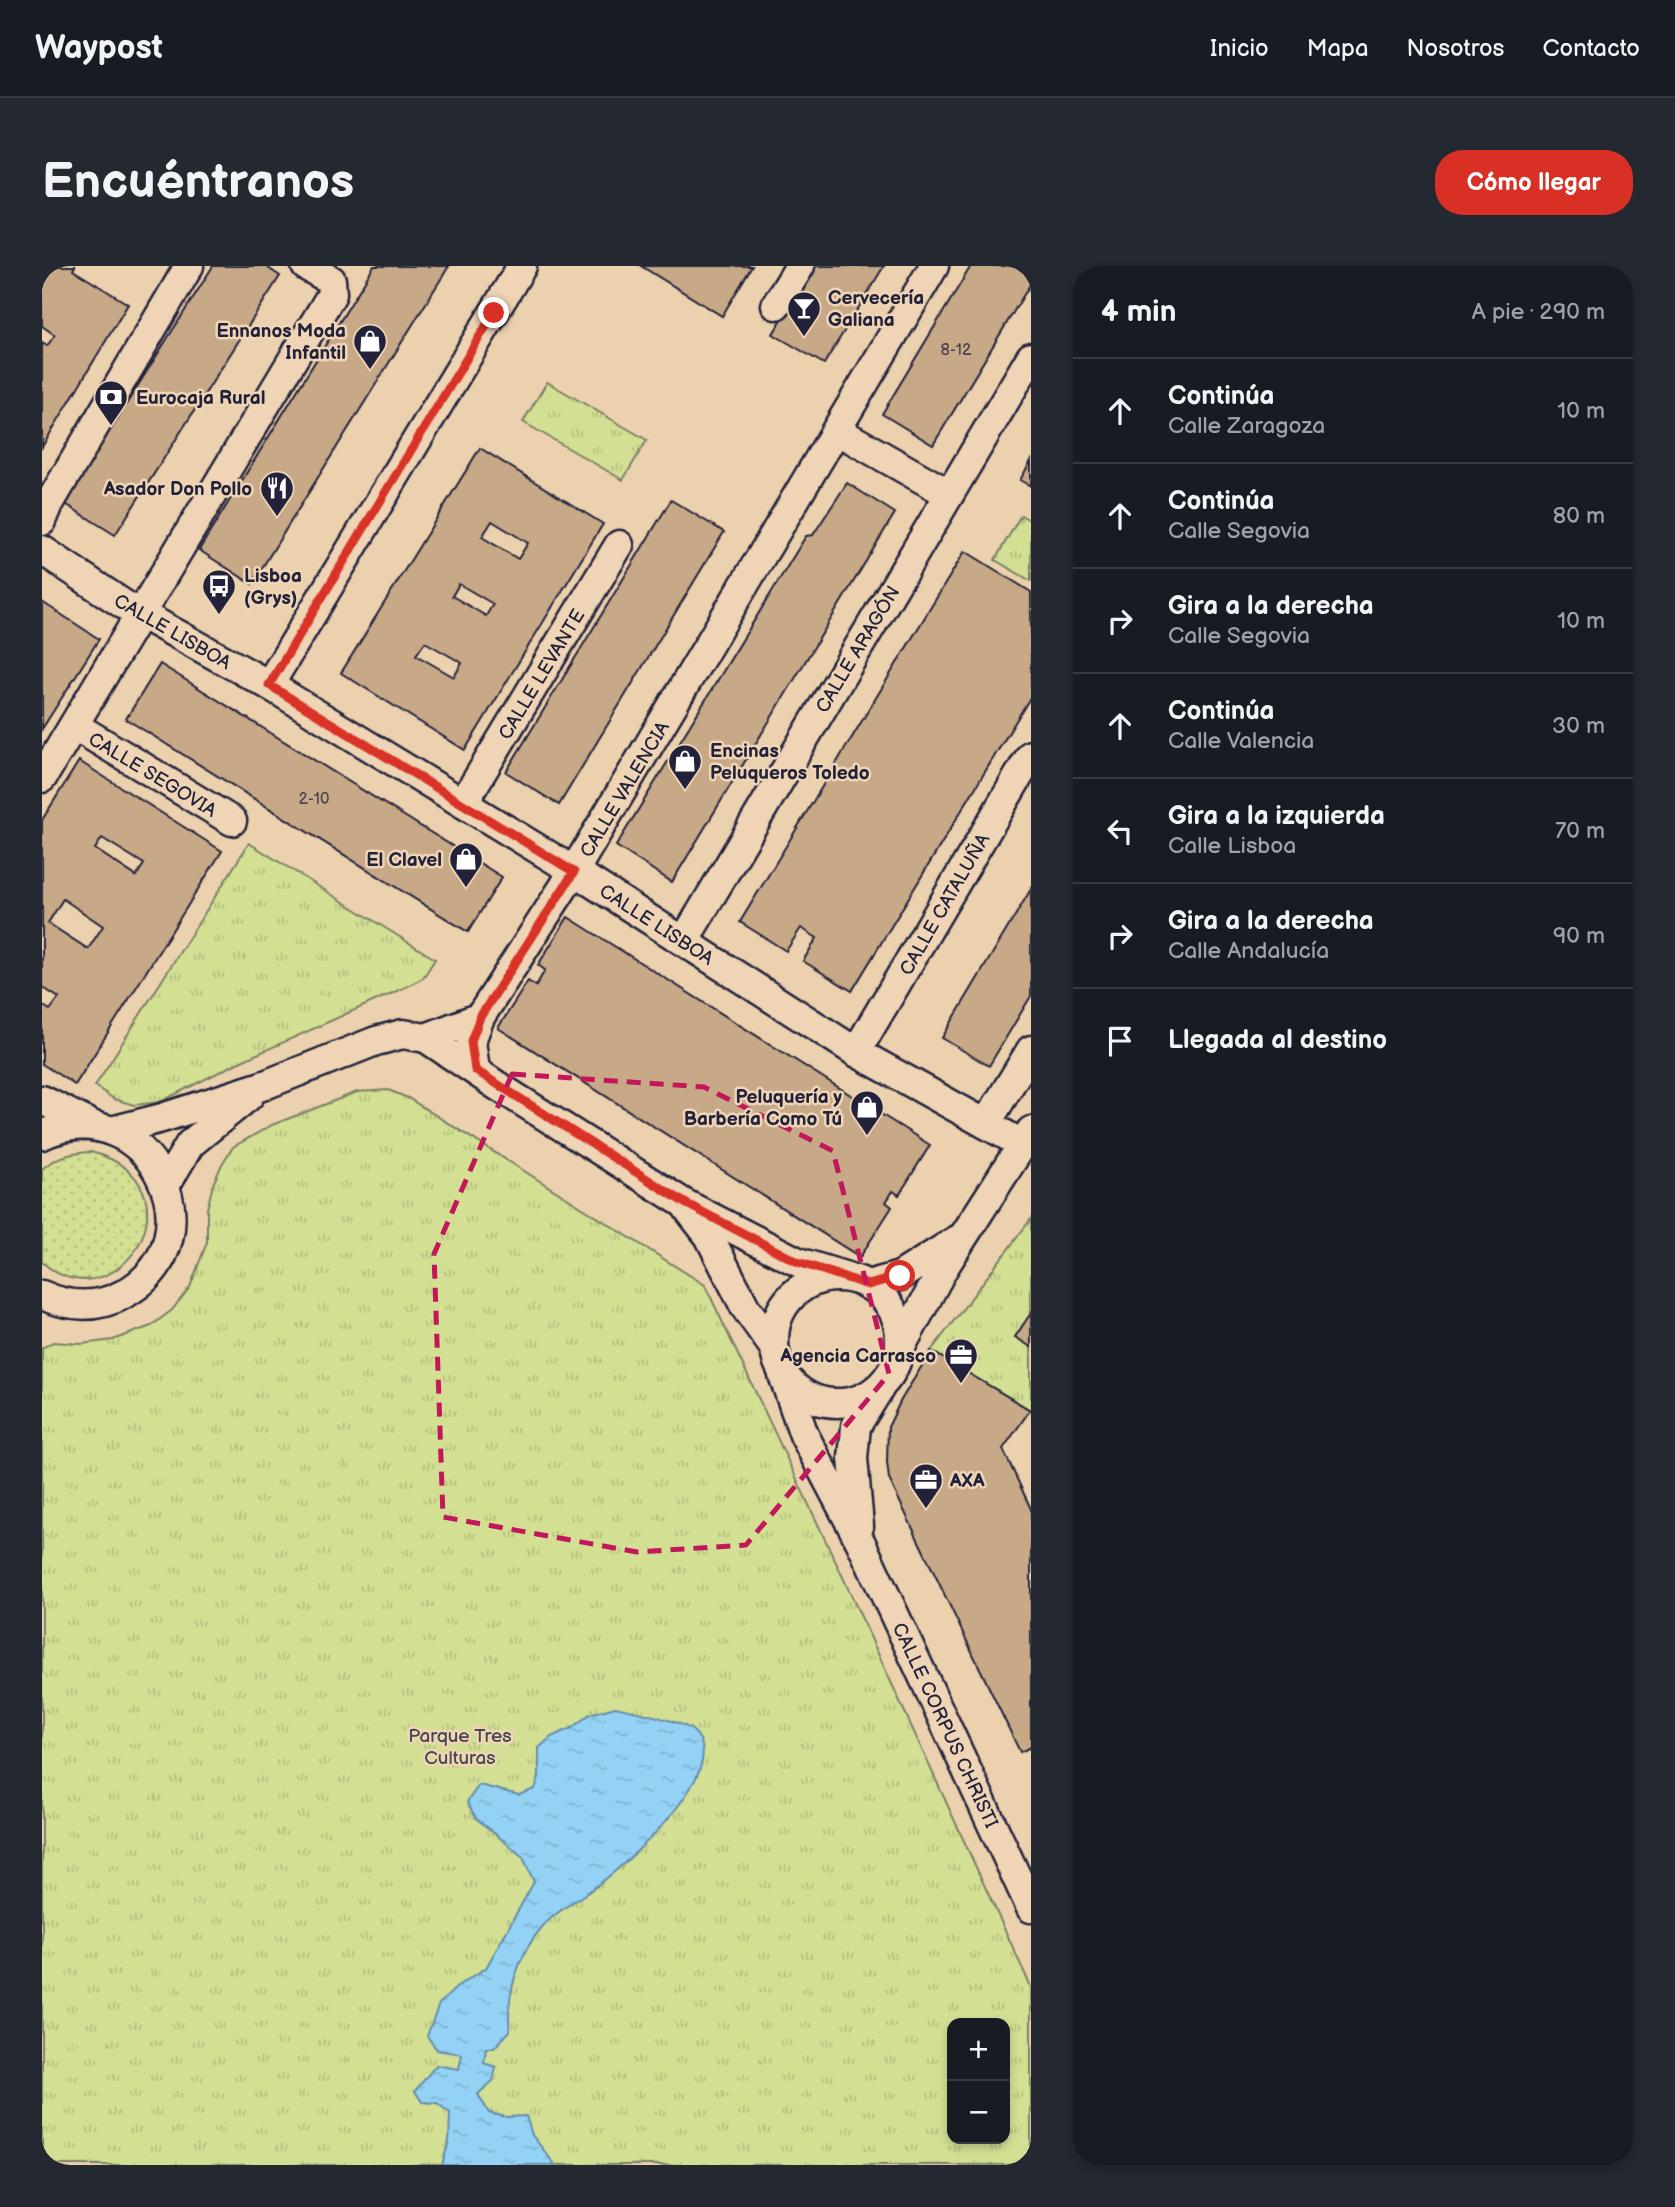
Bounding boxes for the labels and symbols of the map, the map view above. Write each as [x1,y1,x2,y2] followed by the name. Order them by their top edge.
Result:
[828,287,924,332] place label: Cervecería Galiana
[785,289,823,338] bar icon: Cervecería Galiana
[478,297,509,328] route end
[216,320,346,365] place label: Ennanos Moda Infantil
[351,322,389,371] shop icon: Ennanos Moda Infantil
[941,341,972,360] house number: 8-12
[92,378,130,427] bank icon: Eurocaja Rural
[136,387,265,410] place label: Eurocaja Rural
[258,469,296,518] restaurant icon: Asador Don Pollo
[103,478,252,501] place label: Asador Don Pollo
[244,565,302,610] place label: Lisboa (Grys)
[200,567,238,616] bus stop icon: Lisboa (Grys)
[810,582,905,717] street label: CALLE ARAGÓN
[110,589,235,675] street label: CALLE LISBOA
[494,605,590,744] street label: CALLE LEVANTE
[576,717,675,862] street label: CALLE VALENCIA
[84,728,221,823] street label: CALLE SEGOVIA
[710,740,870,785] place label: Encinas Peluqueros Toledo
[666,742,704,791] shop icon: Encinas Peluqueros Toledo
[299,790,329,809] house number: 2-10
[895,829,995,980] street label: CALLE CATALUÑA
[447,840,485,889] shop icon: El Clavel
[366,849,442,872] place label: El Clavel
[595,880,718,971] street label: CALLE LISBOA
[684,1086,842,1131] place label: Peluquería y Barbería Como Tú
[848,1088,886,1137] shop icon: Peluquería y Barbería Como Tú
[884,1260,915,1291] route start
[942,1336,980,1385] office icon: Agencia Carrasco
[779,1345,936,1368] place label: Agencia Carrasco
[907,1461,945,1510] office icon: AXA
[949,1470,985,1493] place label: AXA
[887,1619,1002,1832] street label: CALLE CORPUS CHRISTI
[408,1725,512,1770] park label: Parque Tres Culturas

